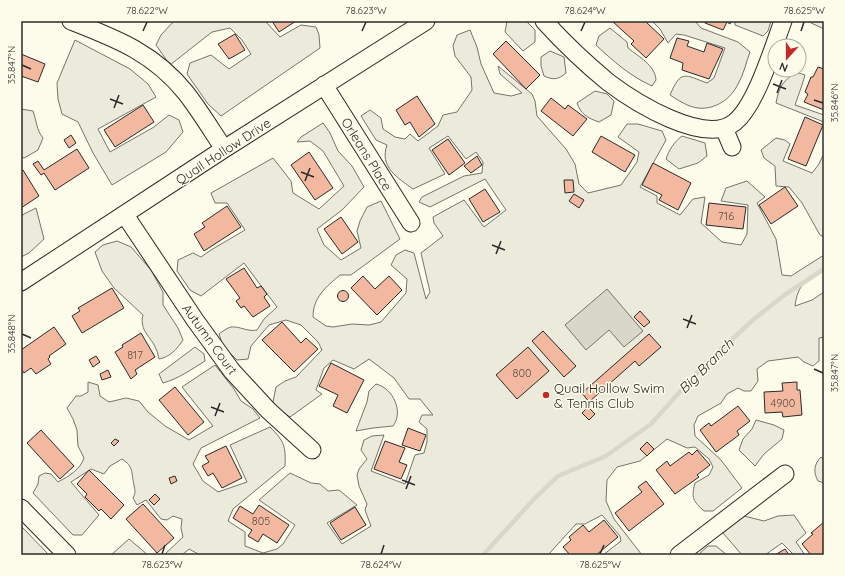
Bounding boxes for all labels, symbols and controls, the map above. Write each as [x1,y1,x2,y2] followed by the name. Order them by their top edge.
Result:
[126,4,168,17] text: 78.622°W
[345,4,387,17] text: 78.623°W
[564,4,606,17] text: 78.624°W
[783,4,825,17] text: 78.625°W
[767,38,807,78] north arrow
[5,46,18,84] text: 35.847°N
[777,59,790,75] text: N
[828,84,841,122] text: 35.846°N
[172,114,274,188] street label: Quail Hollow Drive
[338,115,396,193] street label: Orleans Place
[718,209,734,223] house number: 716
[179,300,241,378] street label: Autumn Court
[5,315,18,353] text: 35.848°N
[675,334,738,397] water label: Big Branch
[127,348,143,362] house number: 817
[828,354,841,392] text: 35.847°N
[512,366,532,380] house number: 800
[554,380,665,411] place label: Quail Hollow Swim & Tennis Club
[541,390,551,400] marker: Quail Hollow Swim & Tennis Club
[771,396,795,410] house number: 4900
[252,514,270,528] house number: 805
[141,558,183,571] text: 78.623°W
[360,558,402,571] text: 78.624°W
[579,558,621,571] text: 78.625°W

